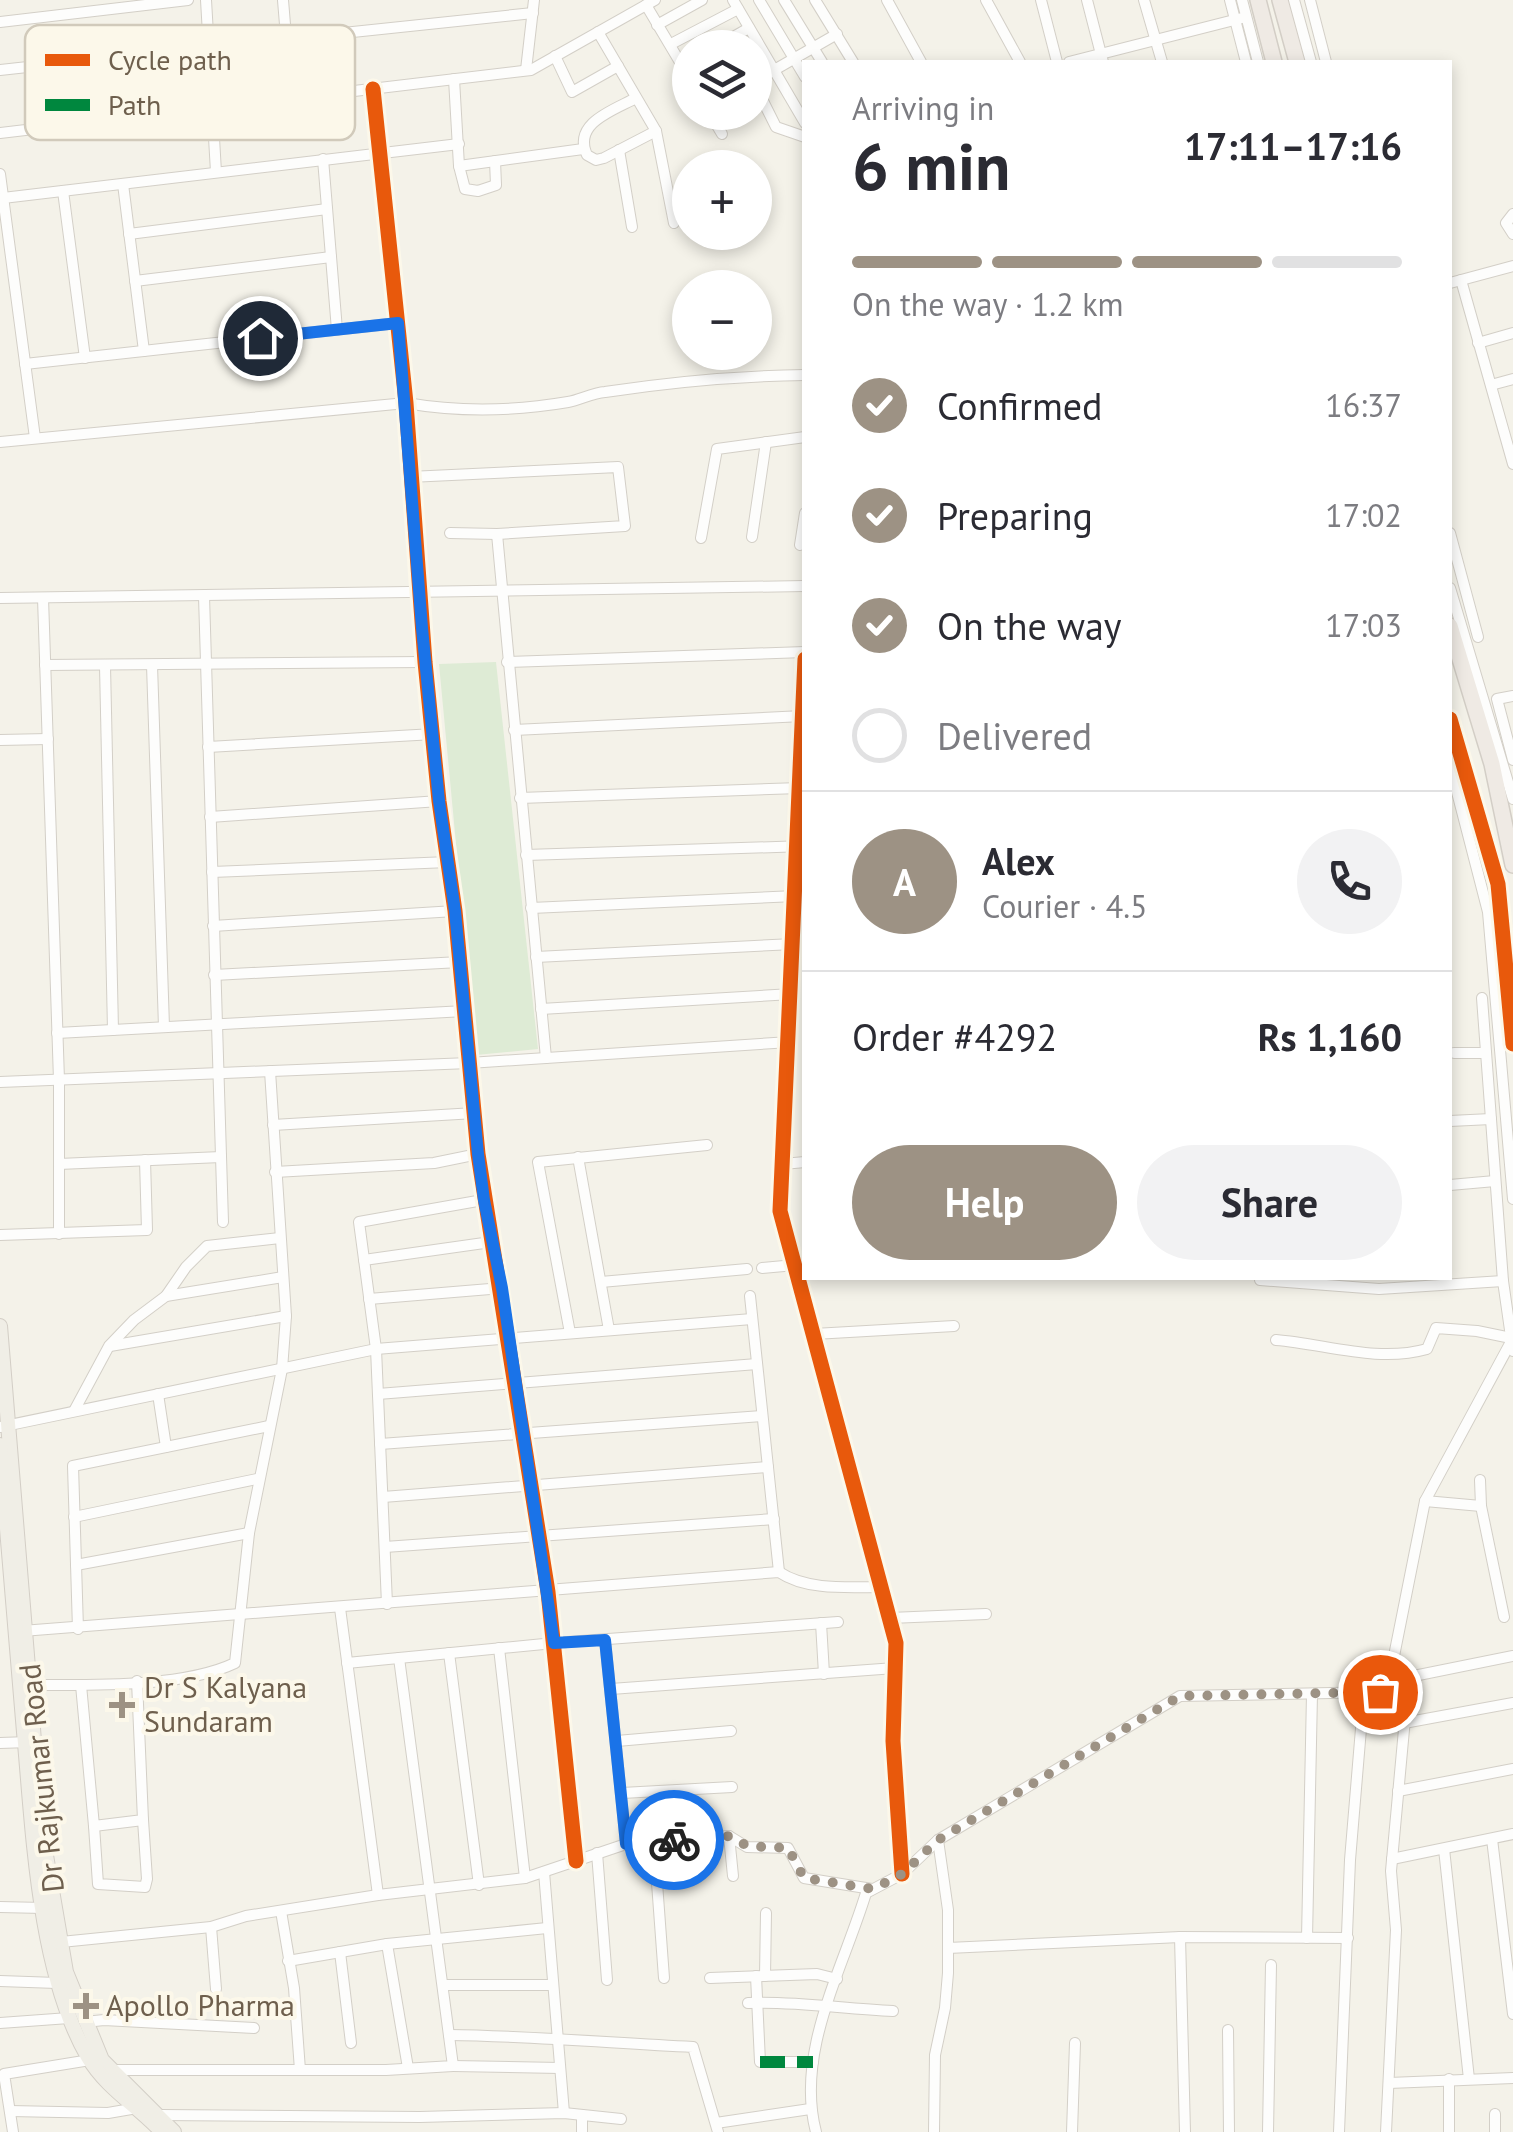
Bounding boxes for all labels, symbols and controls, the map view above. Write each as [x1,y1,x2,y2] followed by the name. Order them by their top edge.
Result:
[25,25,355,140] legend
[672,30,772,370] map controls
[672,30,772,130] button: layers
[108,41,232,78] text: Cycle path
[108,86,161,123] text: Path
[852,87,994,129] text: Arriving in
[1184,121,1402,170] text: 17:11–17:16
[852,124,1011,208] text: 6 min
[672,150,772,250] button: +
[672,270,772,370] button: −
[852,283,1123,325] text: On the way · 1.2 km
[218,296,303,381] pin
[233,311,288,366] icon: home
[852,378,907,433] icon: check
[937,381,1103,430] text: Confirmed
[1325,384,1402,426] text: 16:37
[852,488,907,543] icon: check
[937,491,1093,540] text: Preparing
[1325,494,1402,536] text: 17:02
[852,598,907,653] icon: check
[937,601,1122,650] text: On the way
[1325,604,1402,646] text: 17:03
[937,711,1092,760] text: Delivered
[1297,829,1402,934] button: phone
[982,836,1055,885] text: Alex
[893,857,916,906] text: A
[982,885,1148,927] text: Courier · 4.5
[852,1012,1057,1061] text: Order #4292
[1258,1012,1402,1061] text: Rs 1,160
[852,1145,1117,1260] button: Help
[1137,1145,1402,1260] button: Share
[1338,1650,1423,1735] pin
[9,1662,72,1894] street label: Dr Rajkumar Road
[1353,1665,1408,1720] icon: bag
[144,1667,307,1740] place label: Dr S Kalyana Sundaram
[109,1692,135,1718] marker: Dr S Kalyana Sundaram
[624,1790,724,1890] courier
[647,1813,702,1868] icon: bike
[106,1985,295,2024] place label: Apollo Pharma
[75,1995,97,2017] marker: Apollo Pharma

